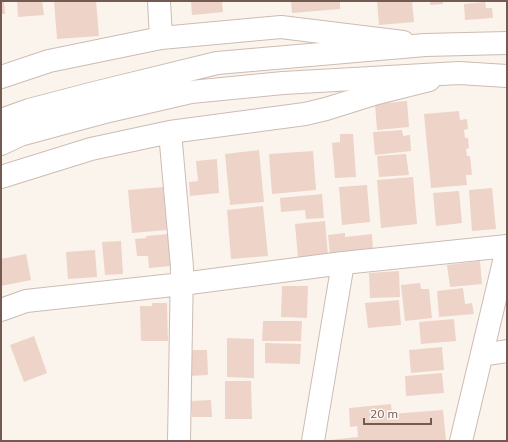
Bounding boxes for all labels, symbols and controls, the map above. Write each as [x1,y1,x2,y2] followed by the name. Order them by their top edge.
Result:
[364,400,431,426] scale bar
[370,406,398,421] text: 20 m

